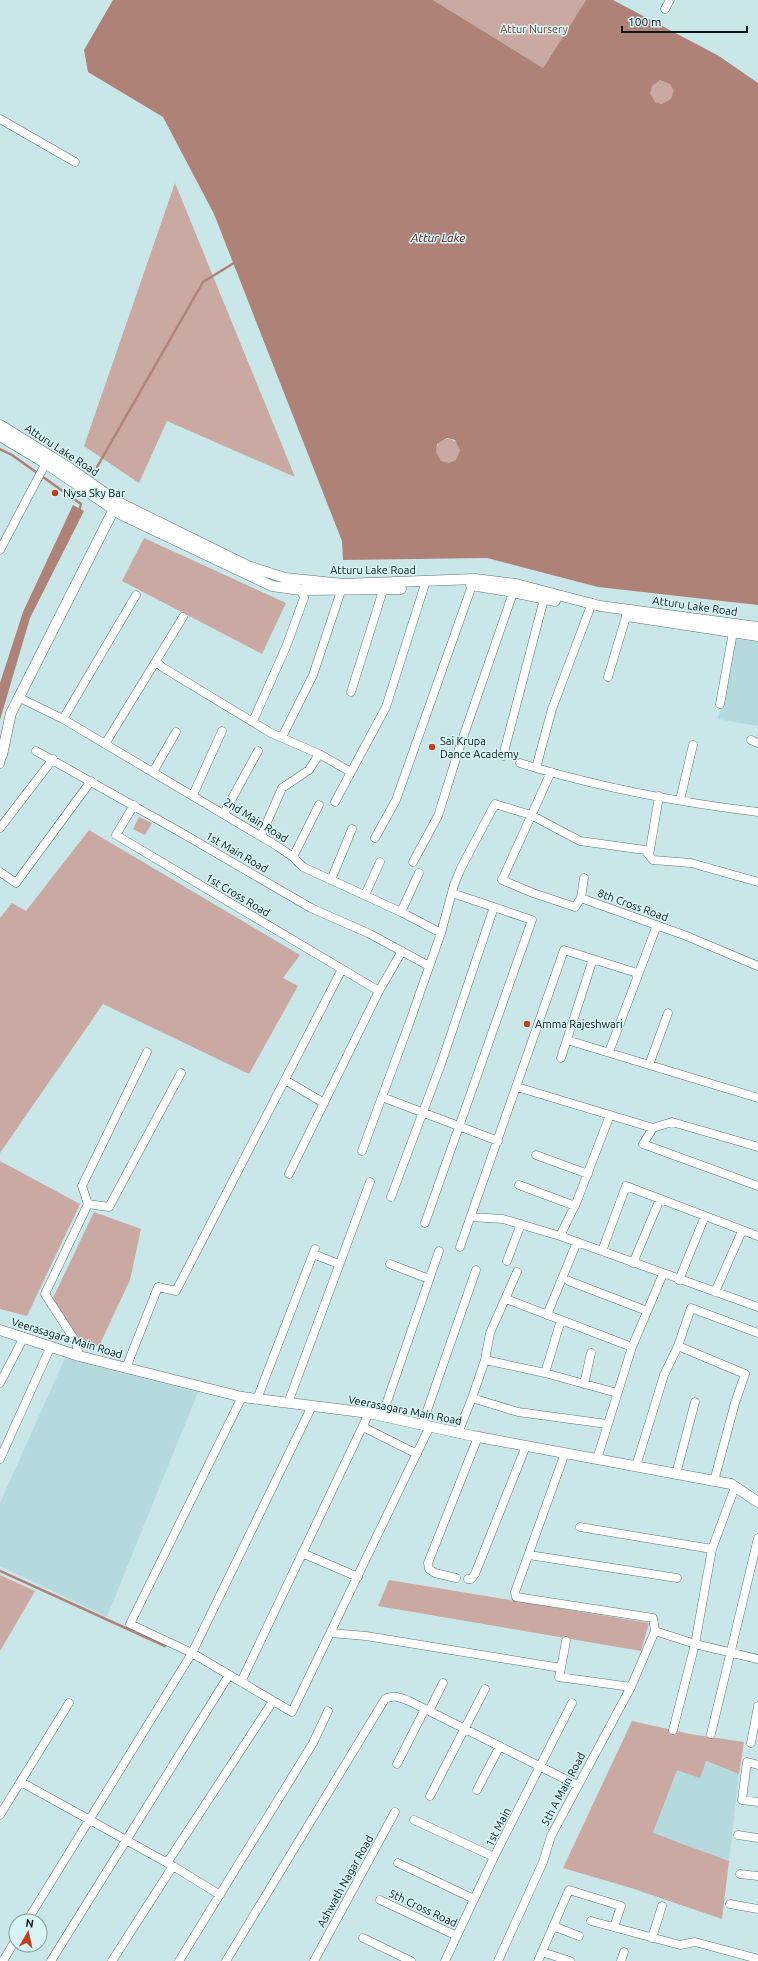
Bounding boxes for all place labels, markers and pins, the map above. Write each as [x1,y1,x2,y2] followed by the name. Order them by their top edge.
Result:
[63,487,126,499] place label: Nysa Sky Bar
[50,488,60,498] marker: Nysa Sky Bar
[440,735,519,760] place label: Sai Krupa Dance Academy
[427,742,437,752] marker: Sai Krupa Dance Academy
[535,1018,623,1030] place label: Amma Rajeshwari
[522,1019,532,1029] marker: Amma Rajeshwari

